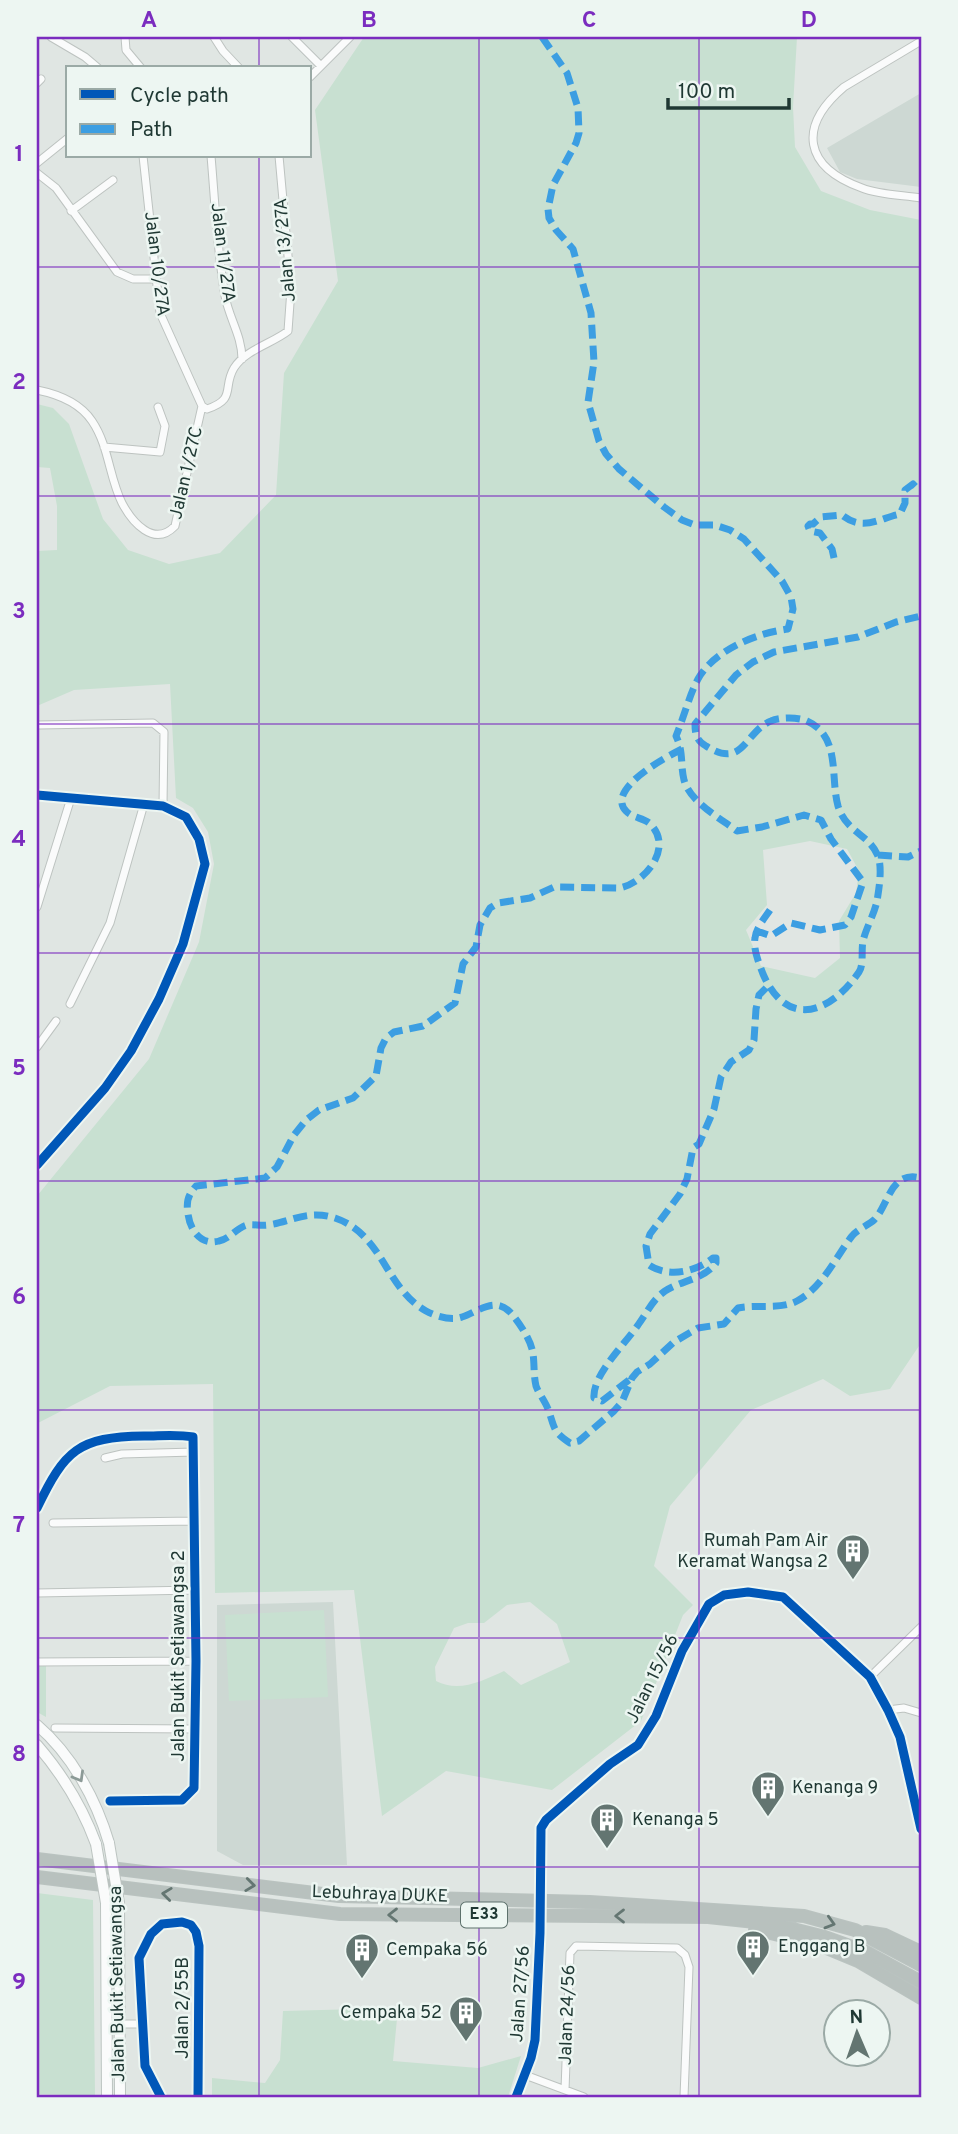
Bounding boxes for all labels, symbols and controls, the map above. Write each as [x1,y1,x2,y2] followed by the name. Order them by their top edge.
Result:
[141,7,157,36] text: A
[361,7,377,36] text: B
[582,7,596,36] text: C
[801,7,817,36] text: D
[66,66,312,158] legend
[668,66,788,110] scale bar
[678,79,735,106] text: 100 m
[130,83,229,110] text: Cycle path
[130,117,173,144] text: Path
[14,141,24,170] text: 1
[270,197,302,303] street label: Jalan 13/27A
[204,202,240,304] street label: Jalan 11/27A
[138,210,174,318] street label: Jalan 10/27A
[12,369,26,398] text: 2
[165,424,209,522] street label: Jalan 1/27C
[12,598,26,627] text: 3
[12,826,26,855] text: 4
[12,1055,26,1084] text: 5
[12,1284,26,1313] text: 6
[13,1512,25,1541] text: 7
[677,1530,828,1574] place label: Rumah Pam Air Keramat Wangsa 2
[834,1532,872,1581] building icon: Rumah Pam Air Keramat Wangsa 2
[168,1550,191,1762] street label: Jalan Bukit Setiawangsa 2
[621,1630,685,1728] street label: Jalan 15/56
[12,1741,26,1770] text: 8
[749,1769,787,1818] building icon: Kenanga 9
[71,1770,84,1783] one-way arrow
[792,1777,878,1800] place label: Kenanga 9
[588,1801,626,1850] building icon: Kenanga 5
[632,1809,719,1832] place label: Kenanga 5
[245,1878,256,1893] one-way arrow
[311,1881,449,1909] street label: Lebuhraya DUKE
[105,1886,131,2082] street label: Jalan Bukit Setiawangsa
[161,1886,173,1901] one-way arrow
[461,1902,507,1927] road number: E33
[387,1907,398,1923] one-way arrow
[615,1908,625,1924] one-way arrow
[823,1914,835,1929] one-way arrow
[734,1928,772,1977] building icon: Enggang B
[343,1931,381,1980] building icon: Cempaka 56
[778,1936,866,1959] place label: Enggang B
[386,1939,488,1962] place label: Cempaka 56
[506,1945,536,2043] street label: Jalan 27/56
[172,1957,195,2059] street label: Jalan 2/55B
[555,1964,581,2066] street label: Jalan 24/56
[12,1969,26,1998] text: 9
[447,1994,485,2043] building icon: Cempaka 52
[822,1997,892,2068] north arrow
[340,2002,442,2025] place label: Cempaka 52
[849,2006,864,2030] text: N

